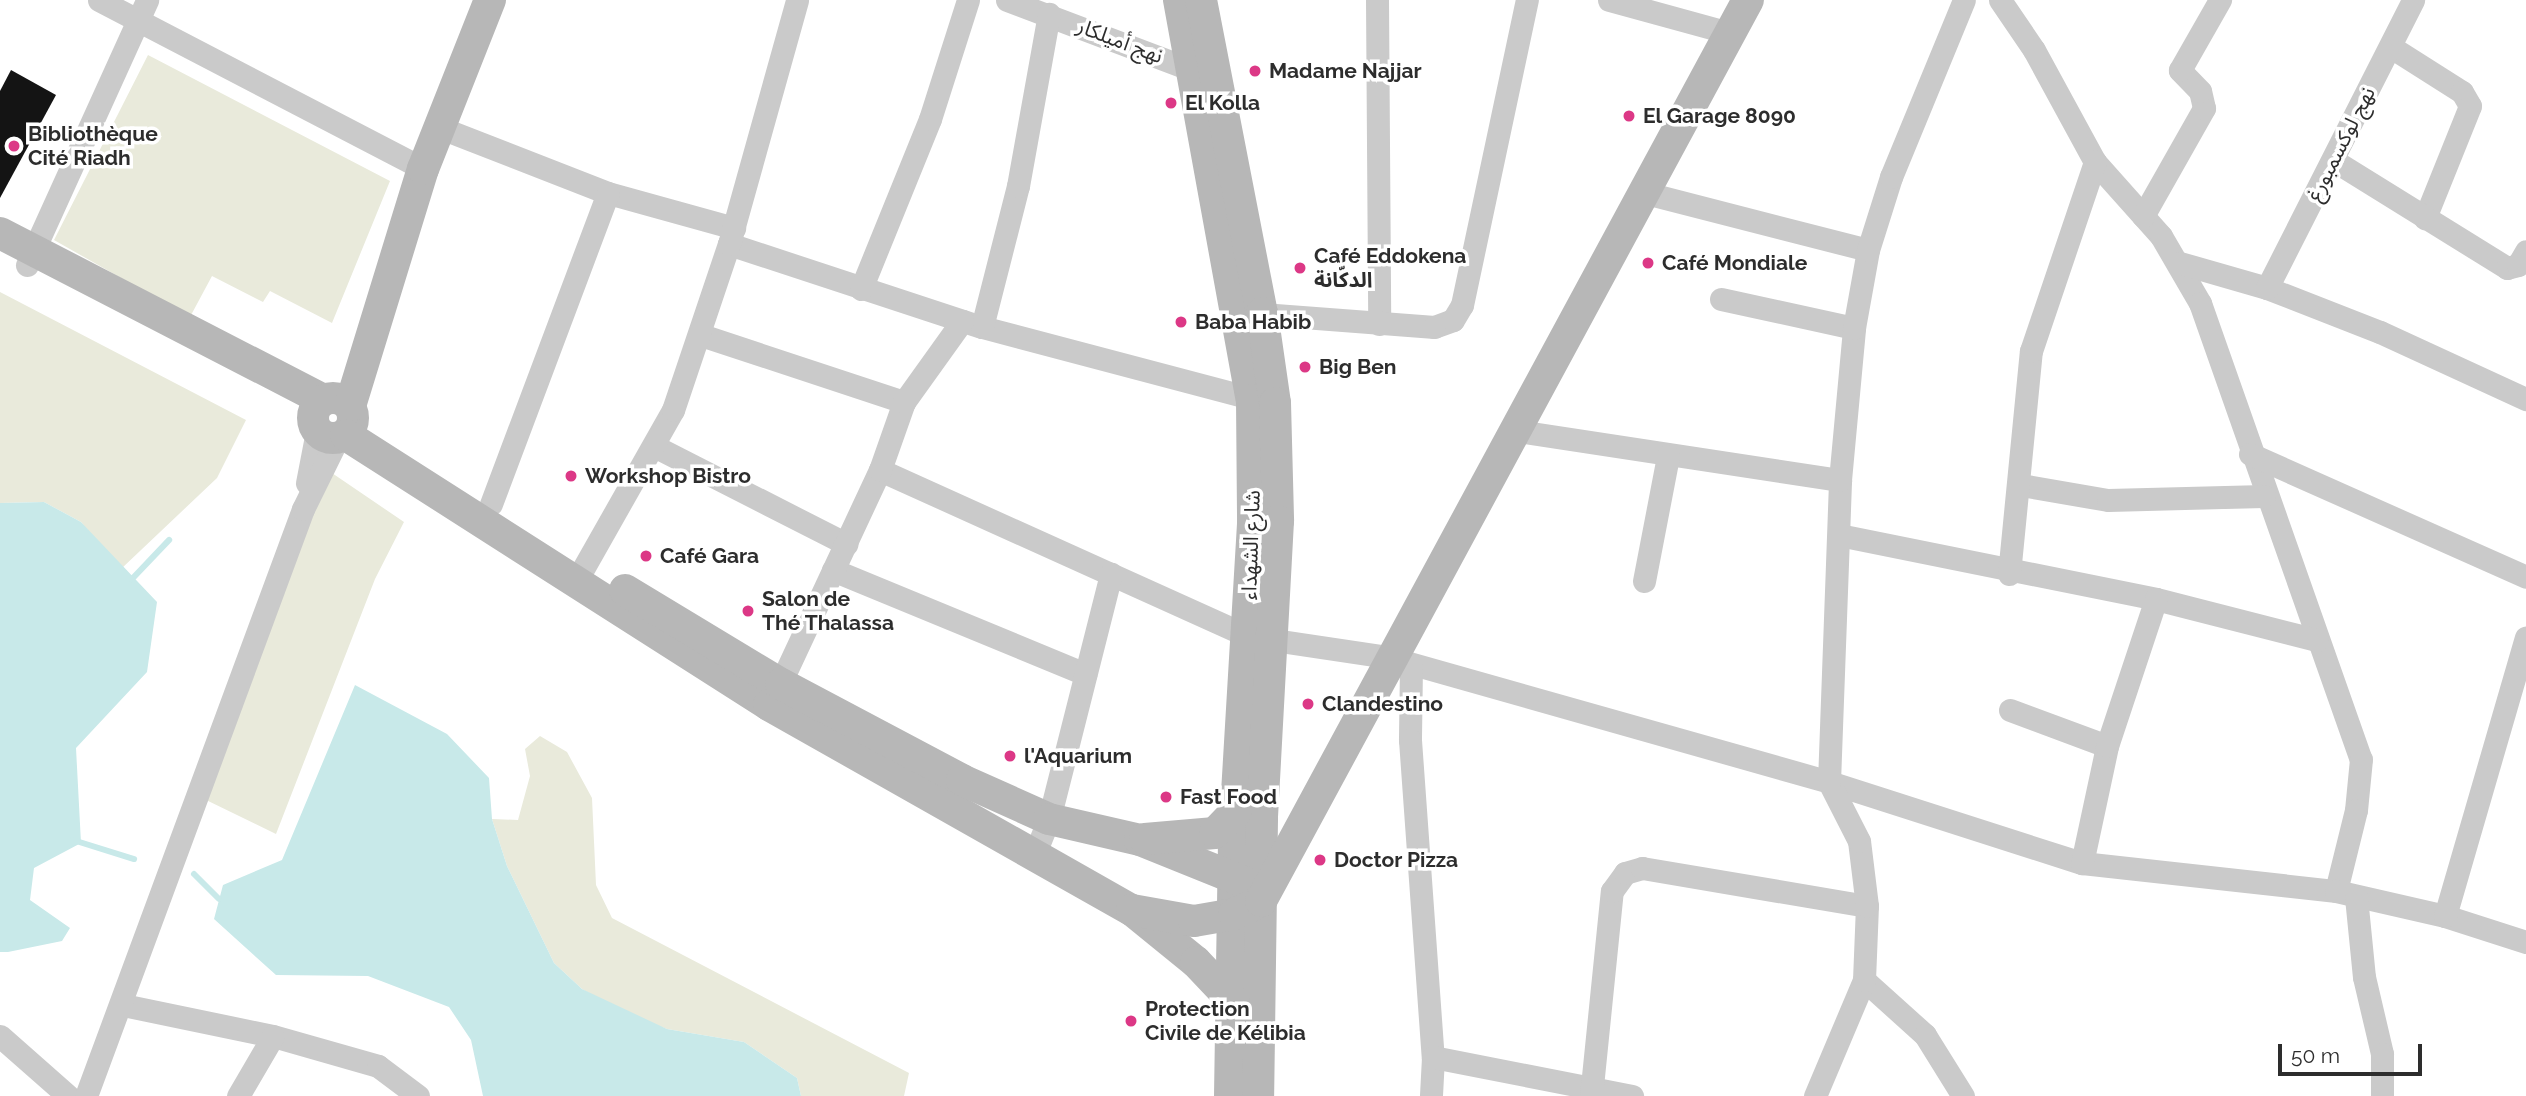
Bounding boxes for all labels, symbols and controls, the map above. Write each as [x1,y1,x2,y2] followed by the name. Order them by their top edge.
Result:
[1074,13,1166,69] street label: نهج أميلكار
[1269,58,1422,84] place label: Madame Najjar
[1247,63,1263,79] marker: Madame Najjar
[2301,83,2381,205] street label: نهج لوكسمبورغ
[1185,90,1261,116] place label: El Kolla
[1163,95,1179,111] marker: El Kolla
[1643,103,1796,129] place label: El Garage 8090
[1621,108,1637,124] marker: El Garage 8090
[28,121,158,171] place label: Bibliothèque Cité Riadh
[6,138,22,154] marker: Bibliothèque Cité Riadh
[1314,243,1466,293] place label: Café Eddokena الدكّانة
[1662,250,1807,276] place label: Café Mondiale
[1640,255,1656,271] marker: Café Mondiale
[1292,260,1308,276] marker: Café Eddokena الدكّانة
[1195,309,1311,335] place label: Baba Habib
[1173,314,1189,330] marker: Baba Habib
[1319,354,1397,380] place label: Big Ben
[1297,359,1313,375] marker: Big Ben
[585,463,751,489] place label: Workshop Bistro
[563,468,579,484] marker: Workshop Bistro
[1236,490,1266,600] street label: شارع الشهداء
[660,543,759,569] place label: Café Gara
[638,548,654,564] marker: Café Gara
[762,586,895,636] place label: Salon de Thé Thalassa
[740,603,756,619] marker: Salon de Thé Thalassa
[1322,691,1443,717] place label: Clandestino
[1300,696,1316,712] marker: Clandestino
[1024,743,1132,769] place label: l'Aquarium
[1002,748,1018,764] marker: l'Aquarium
[1180,784,1277,810] place label: Fast Food
[1158,789,1174,805] marker: Fast Food
[1334,847,1459,873] place label: Doctor Pizza
[1312,852,1328,868] marker: Doctor Pizza
[1145,996,1306,1046] place label: Protection Civile de Kélibia
[1123,1013,1139,1029] marker: Protection Civile de Kélibia
[2281,1030,2424,1074] scale bar
[2291,1043,2340,1068] text: 50 m

